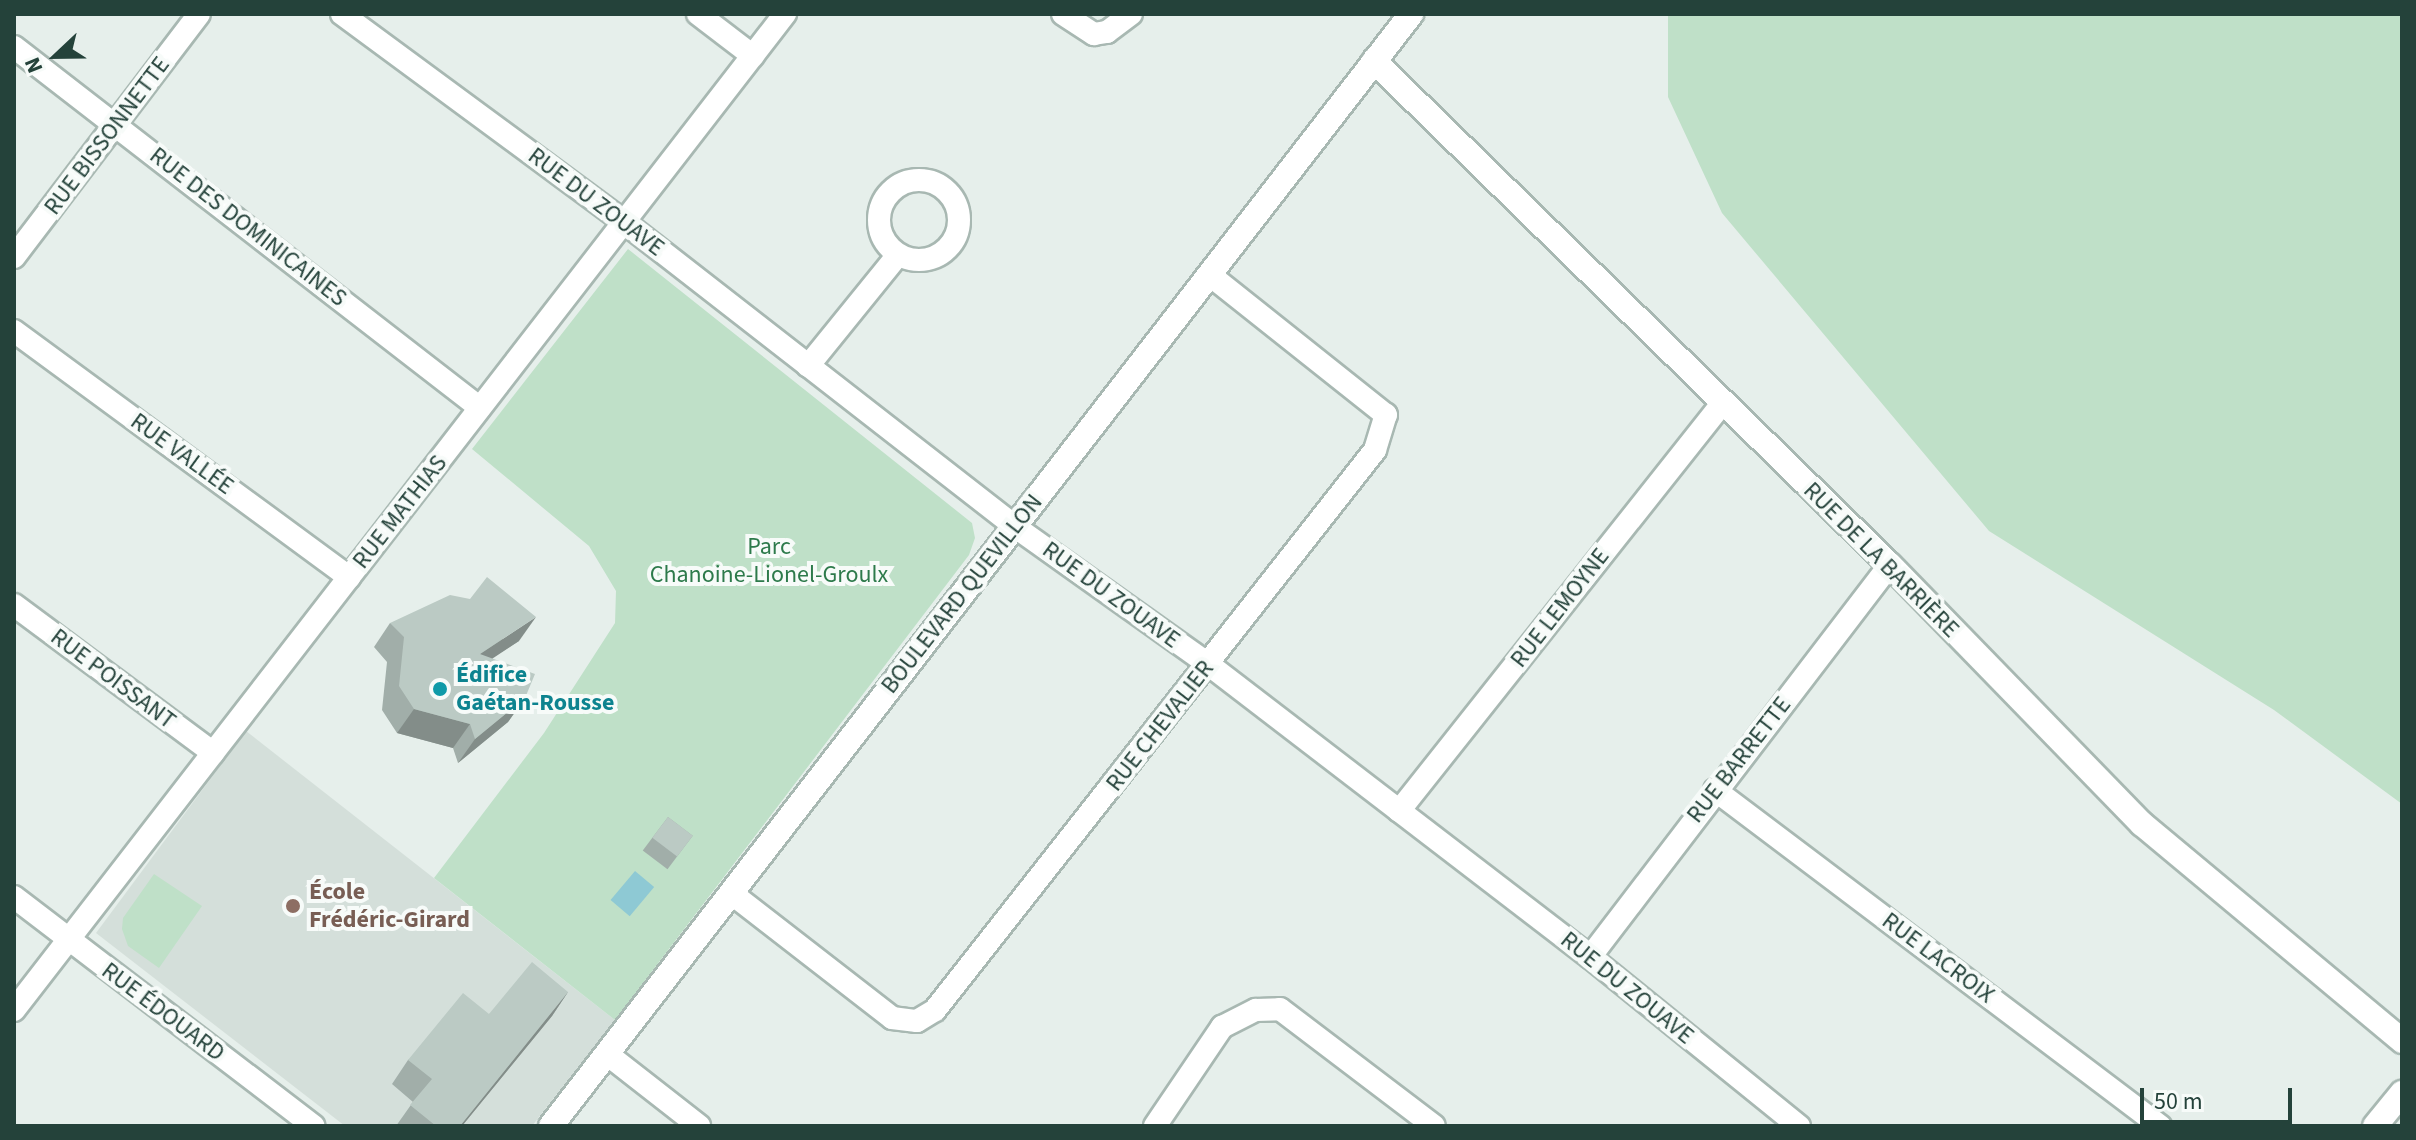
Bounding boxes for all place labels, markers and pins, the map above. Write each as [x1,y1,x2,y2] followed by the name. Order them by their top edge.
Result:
[456,661,614,717] place label: Édifice Gaétan-Rousse
[431,680,449,698] marker: Édifice Gaétan-Rousse
[309,878,470,934] place label: École Frédéric-Girard
[284,897,302,915] marker: École Frédéric-Girard

